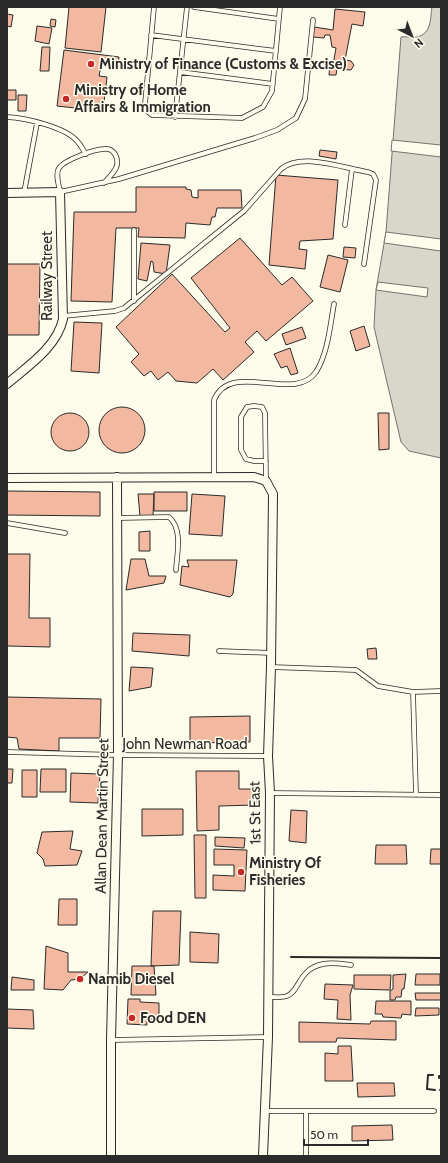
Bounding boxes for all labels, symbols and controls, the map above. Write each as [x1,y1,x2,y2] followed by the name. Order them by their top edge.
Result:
[392,16,432,56] north arrow
[411,36,426,51] text: N
[99,55,347,73] place label: Ministry of Finance (Customs & Excise)
[86,59,96,69] marker: Ministry of Finance (Customs & Excise)
[74,81,211,116] place label: Ministry of Home Affairs & Immigration
[61,94,71,104] marker: Ministry of Home Affairs & Immigration
[38,231,56,321] street label: Railway Street
[121,735,248,753] street label: John Newman Road
[92,738,112,894] street label: Allan Dean Martin Street
[245,781,265,845] street label: 1st St East
[249,854,321,889] place label: Ministry Of Fisheries
[236,867,246,877] marker: Ministry Of Fisheries
[88,970,175,988] place label: Namib Diesel
[75,974,85,984] marker: Namib Diesel
[140,1009,206,1027] place label: Food DEN
[127,1013,137,1023] marker: Food DEN
[304,1121,368,1147] scale bar
[310,1127,338,1142] text: 50 m

